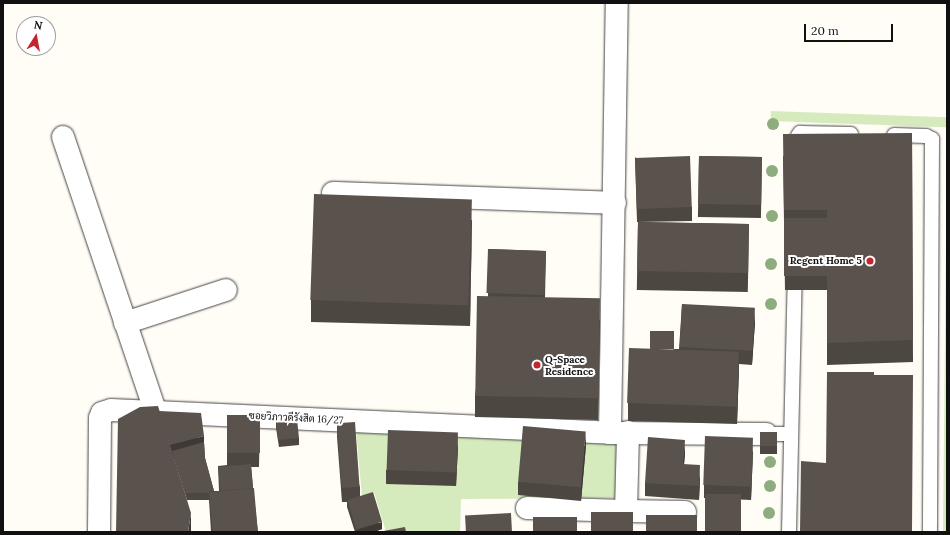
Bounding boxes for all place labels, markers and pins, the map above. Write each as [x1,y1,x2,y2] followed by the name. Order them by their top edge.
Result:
[790,255,862,267] place label: Regent Home 5
[865,256,875,266] marker: Regent Home 5
[545,353,593,376] place label: Q-Space Residence
[532,360,542,370] marker: Q-Space Residence

